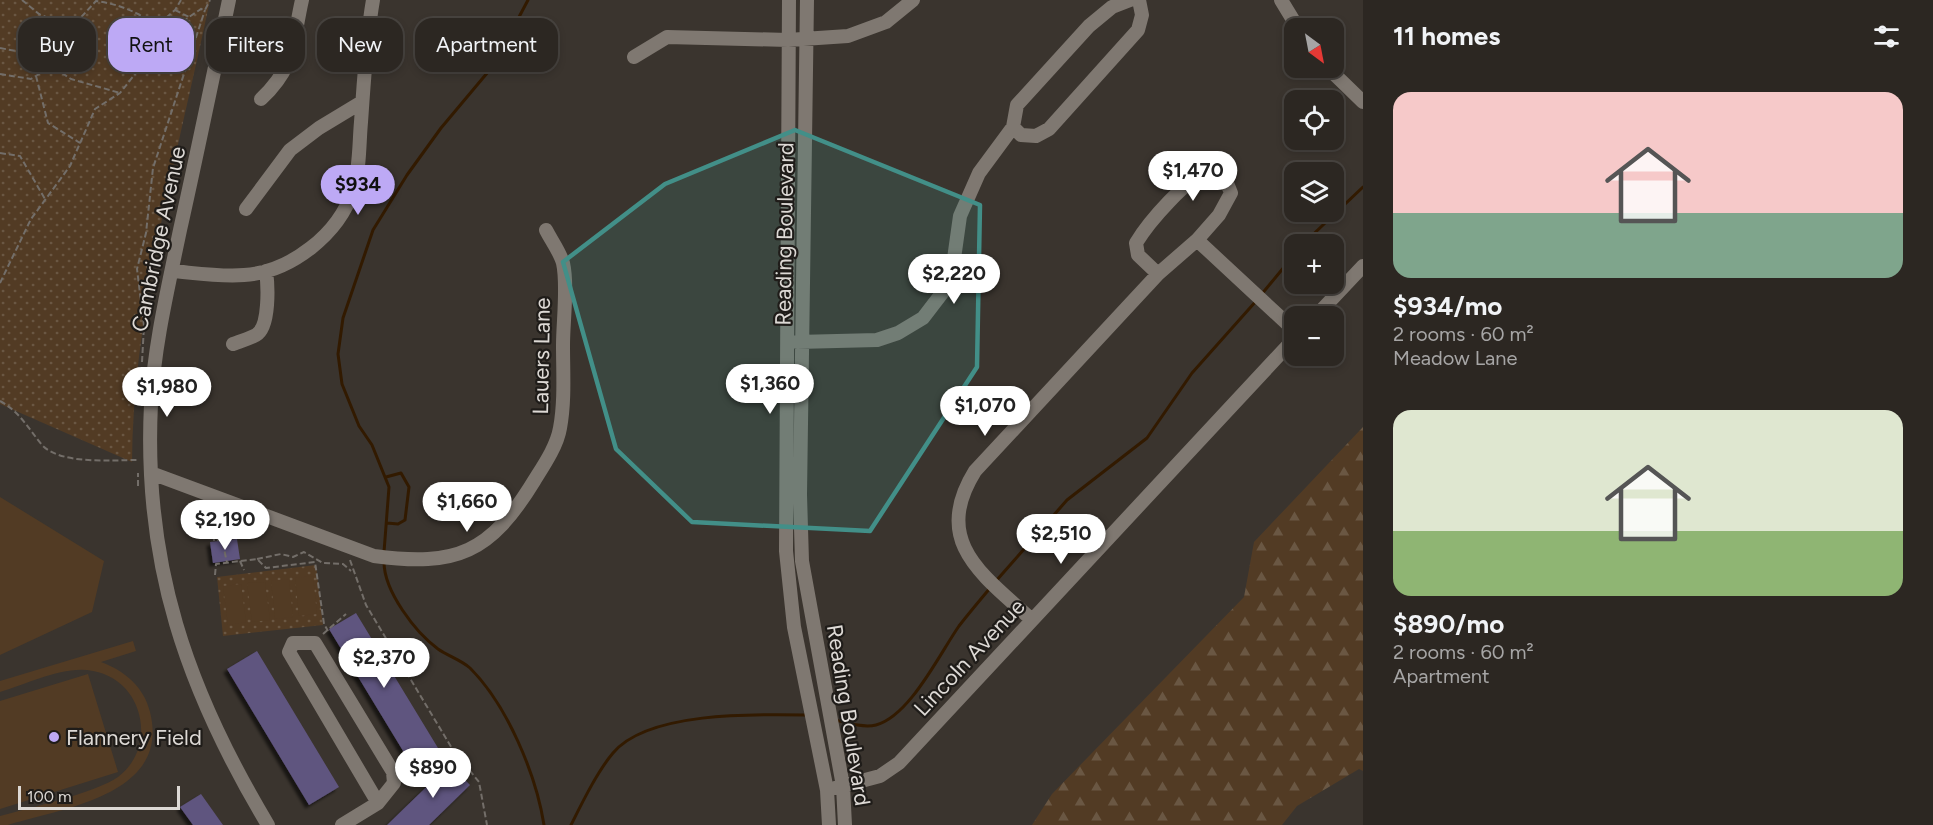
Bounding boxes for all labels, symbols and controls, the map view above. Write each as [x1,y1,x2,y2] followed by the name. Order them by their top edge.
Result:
[18,18,96,72] chip: Buy
[108,18,194,72] chip: Rent
[206,18,305,72] chip: Filters
[317,18,403,72] chip: New
[415,18,558,72] chip: Apartment
[1284,18,1344,78] north arrow
[1284,18,1344,366] map controls
[1393,20,1500,52] text: 11 homes
[1870,20,1903,53] icon: filters
[1284,90,1344,150] button: locate
[1594,131,1702,239] icon: home
[769,142,800,326] street label: Reading Boulevard
[126,144,191,334] street label: Cambridge Avenue
[1144,151,1242,202] pin: $1,470
[1162,158,1224,182] text: $1,470
[1284,162,1344,222] button: layers
[322,165,394,216] pin: $934
[335,172,381,196] text: $934
[1284,234,1344,294] button: +
[905,254,1003,305] pin: $2,220
[922,261,986,285] text: $2,220
[1393,290,1502,322] text: $934/mo
[527,297,556,415] street label: Lauers Lane
[1284,306,1344,366] button: −
[1393,322,1534,346] text: 2 rooms · 60 m²
[1393,346,1517,370] text: Meadow Lane
[721,364,819,415] pin: $1,360
[118,367,216,418] pin: $1,980
[740,371,800,395] text: $1,360
[136,374,198,398] text: $1,980
[936,386,1034,437] pin: $1,070
[954,393,1016,417] text: $1,070
[1594,449,1702,557] icon: home
[418,482,516,533] pin: $1,660
[437,489,497,513] text: $1,660
[176,500,274,551] pin: $2,190
[195,507,255,531] text: $2,190
[1012,514,1110,565] pin: $2,510
[1031,521,1091,545] text: $2,510
[908,593,1031,722] street label: Lincoln Avenue
[1393,608,1504,640] text: $890/mo
[821,622,876,808] street label: Reading Boulevard
[335,638,433,689] pin: $2,370
[1393,640,1534,664] text: 2 rooms · 60 m²
[353,645,416,669] text: $2,370
[1393,664,1490,688] text: Apartment
[66,724,202,751] place label: Flannery Field
[47,730,61,744] marker: Flannery Field
[397,748,469,799] pin: $890
[409,755,457,779] text: $890
[18,783,180,810] scale bar
[27,787,72,806] text: 100 m

